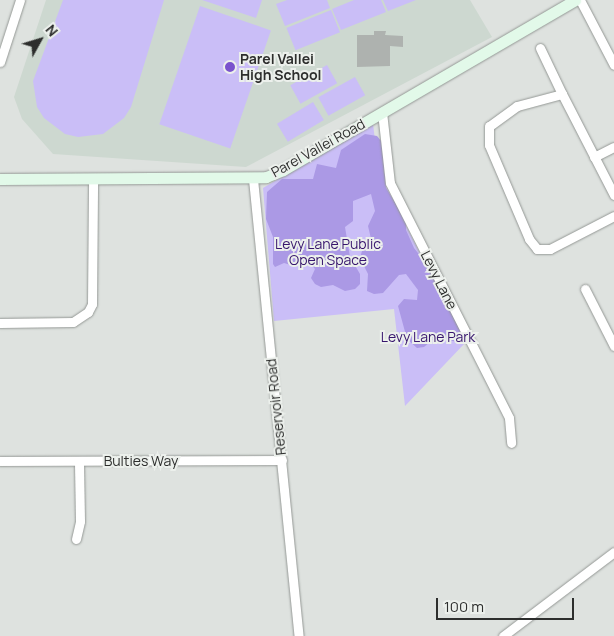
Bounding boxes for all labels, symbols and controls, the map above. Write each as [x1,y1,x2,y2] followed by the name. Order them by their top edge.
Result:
[15,15,65,65] north arrow
[41,20,63,40] text: N
[240,51,321,84] place label: Parel Vallei High School
[224,61,236,73] marker: Parel Vallei High School
[268,115,368,181] street label: Parel Vallei Road
[275,236,381,268] park label: Levy Lane Public Open Space
[417,248,461,312] street label: Levy Lane
[381,329,475,345] park label: Levy Lane Park
[263,358,289,456] street label: Reservoir Road
[104,453,178,469] street label: Bulties Way
[439,588,576,620] scale bar
[444,596,484,617] text: 100 m

